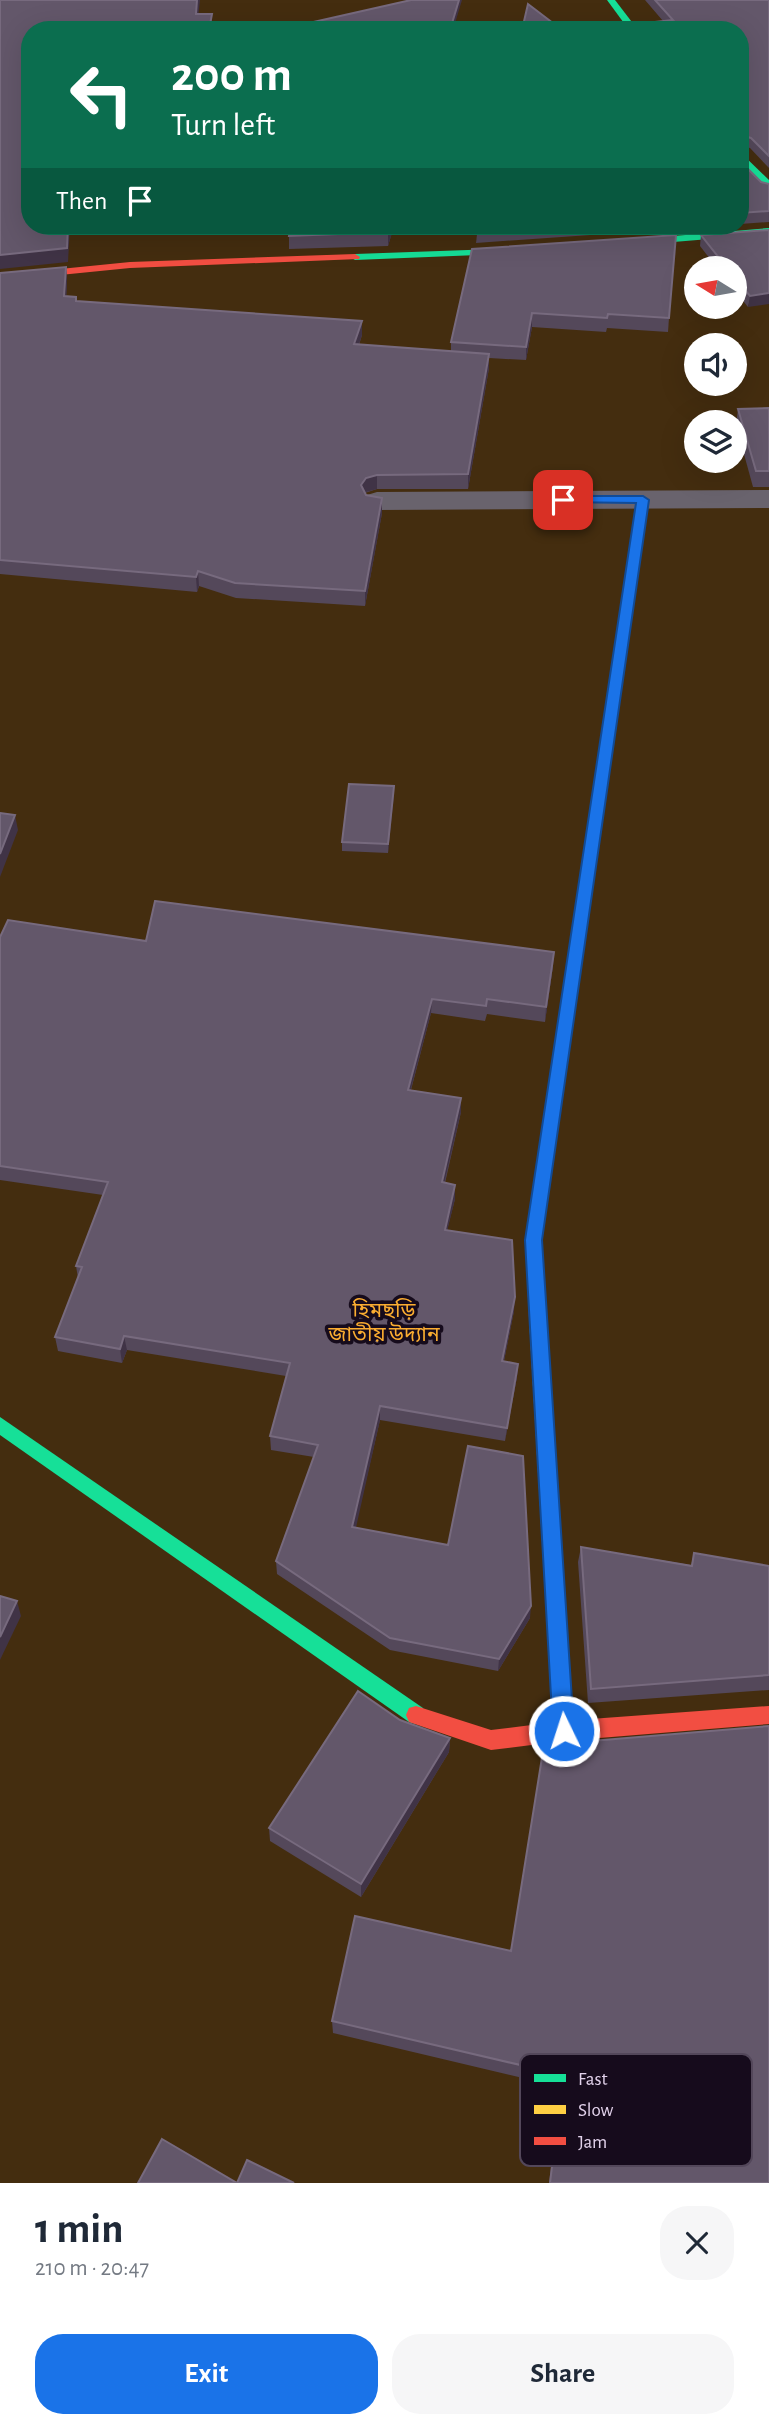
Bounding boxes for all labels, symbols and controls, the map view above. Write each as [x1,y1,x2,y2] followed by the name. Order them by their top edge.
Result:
[56,49,147,140] icon: left
[171,51,292,100] text: 200 m
[171,109,275,141] text: Turn left
[121,182,159,220] icon: arrive
[56,188,107,214] text: Then
[684,256,747,318] north arrow
[684,256,747,473] map controls
[684,333,747,396] button: sound
[684,410,747,473] button: layers
[533,470,593,530] pin
[544,481,582,519] icon: arrive
[327,1298,440,1345] park label: হিমছড়ি জাতীয় উদ্যান
[527,1694,601,1768] position arrow
[520,2054,752,2166] legend
[578,2070,608,2089] text: Fast
[578,2101,614,2120] text: Slow
[578,2133,607,2152] text: Jam
[660,2206,734,2280] button: close
[35,2208,124,2250] text: 1 min
[35,2257,149,2280] text: 210 m · 20:47
[35,2334,378,2414] button: Exit
[392,2334,734,2414] button: Share

